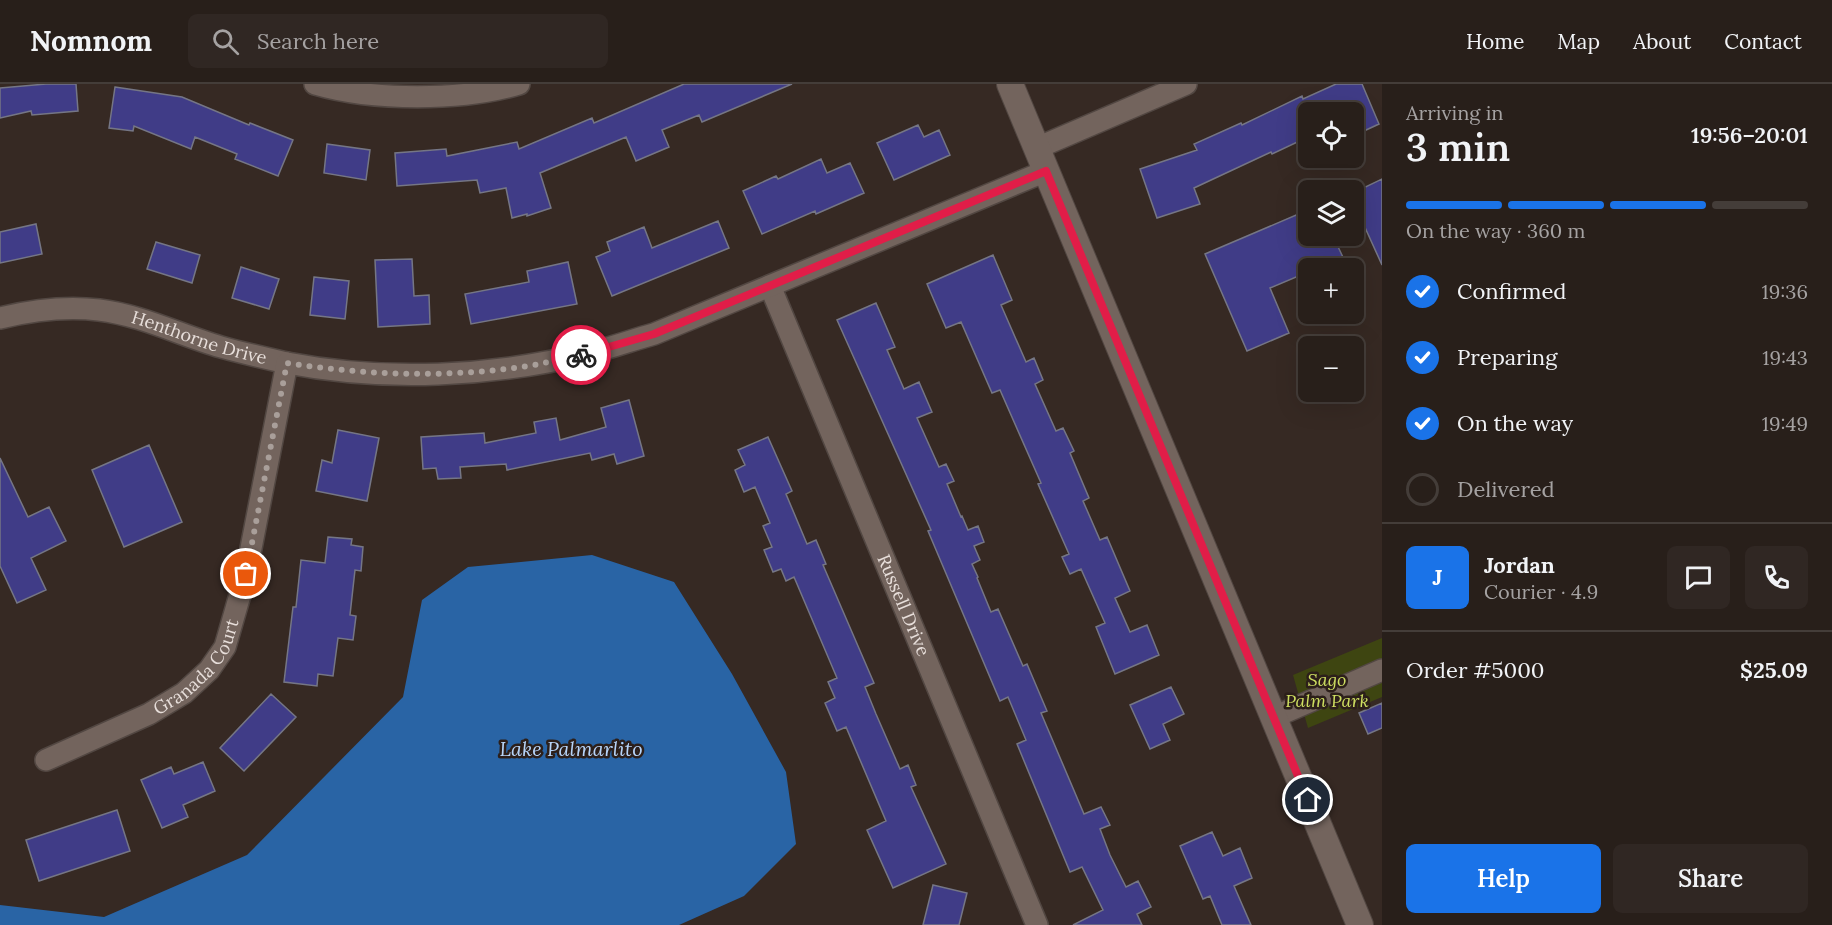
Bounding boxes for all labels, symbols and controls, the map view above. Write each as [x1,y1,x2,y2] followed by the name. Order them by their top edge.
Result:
[188,14,608,68] search box
[30,23,152,59] text: Nomnom
[209,25,242,58] icon: search
[257,27,379,55] text: Search here
[1466,28,1524,55] text: Home
[1557,28,1600,55] text: Map
[1633,28,1691,55] text: About
[1724,28,1802,55] text: Contact
[1406,100,1503,125] text: Arriving in
[1298,102,1364,402] map controls
[1298,102,1364,168] button: locate
[1691,121,1808,149] text: 19:56–20:01
[1406,122,1510,172] text: 3 min
[1298,180,1364,246] button: layers
[1406,218,1585,243] text: On the way · 360 m
[1298,258,1364,324] button: +
[1406,275,1439,308] icon: check
[1457,277,1566,305] text: Confirmed
[1761,279,1808,304] text: 19:36
[129,305,269,369] street label: Henthorne Drive
[551,325,611,385] courier
[1298,336,1364,402] button: −
[565,339,598,372] icon: bike
[1406,341,1439,374] icon: check
[1457,343,1557,371] text: Preparing
[1762,345,1808,370] text: 19:43
[1406,407,1439,440] icon: check
[1457,409,1573,437] text: On the way
[1762,411,1808,436] text: 19:49
[1457,475,1555,503] text: Delivered
[1667,546,1730,609] button: chat
[1745,546,1808,609] button: phone
[220,548,271,599] pin
[872,551,935,660] street label: Russell Drive
[1484,551,1555,579] text: Jordan
[229,557,262,590] icon: bag
[1433,563,1442,591] text: J
[1484,579,1598,604] text: Courier · 4.9
[149,616,243,720] street label: Granada Court
[1406,656,1544,684] text: Order #5000
[1740,656,1808,684] text: $25.09
[1285,668,1369,712] park label: Sago Palm Park
[499,736,643,761] water label: Lake Palmarlito
[1282,774,1333,825] pin
[1291,783,1324,816] icon: home
[1406,844,1601,913] button: Help
[1613,844,1808,913] button: Share

